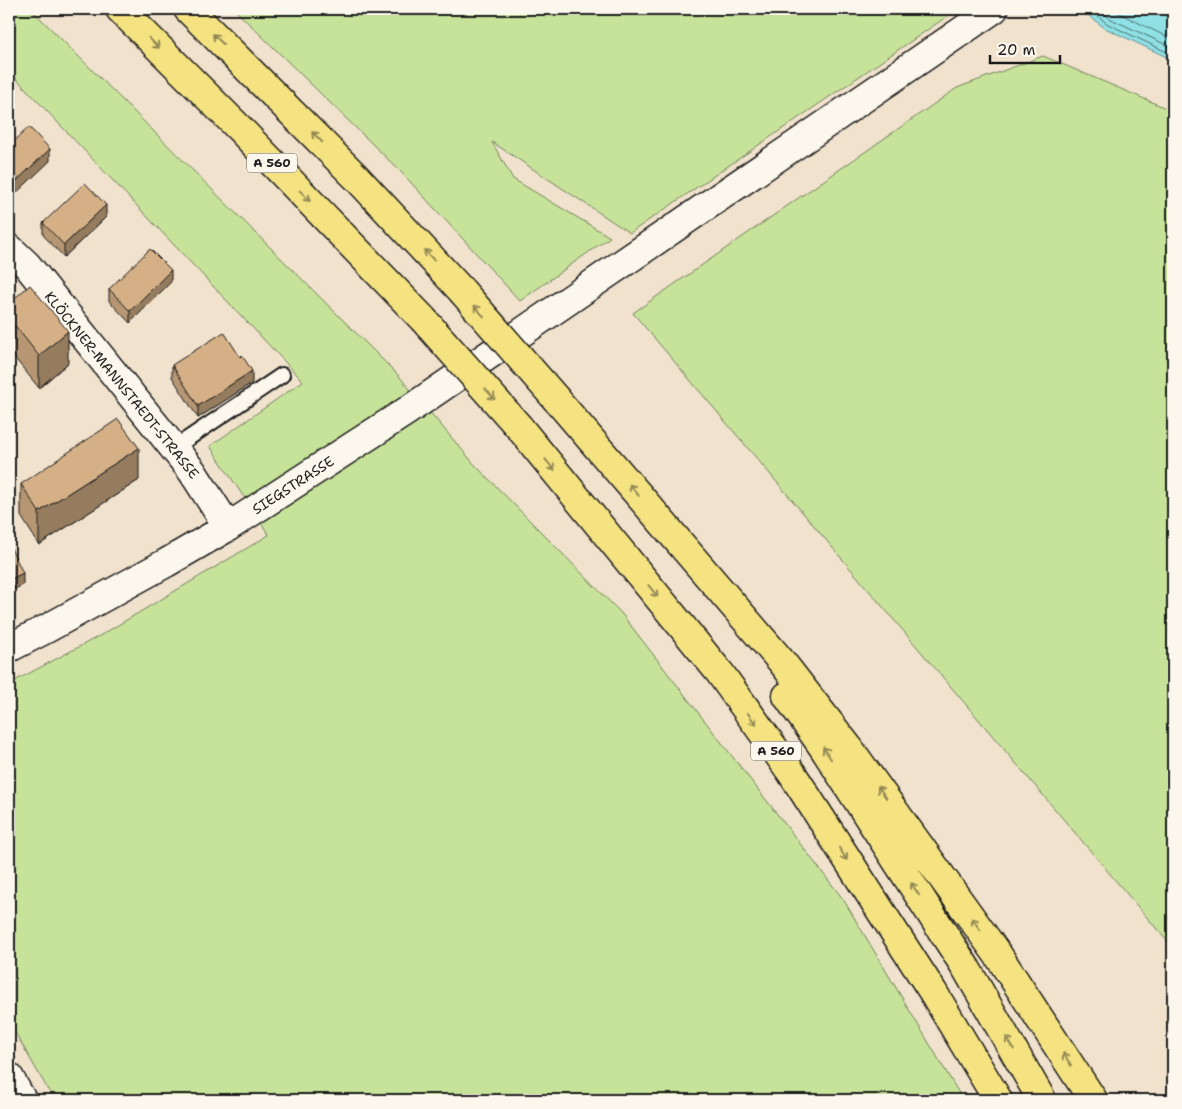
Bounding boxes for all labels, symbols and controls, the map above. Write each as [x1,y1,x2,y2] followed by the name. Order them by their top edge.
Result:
[990,32,1060,64] scale bar
[212,33,225,45] one-way arrow
[148,37,160,49] one-way arrow
[997,40,1036,60] text: 20 m
[311,131,323,143] one-way arrow
[247,154,297,172] road number: A 560
[299,190,311,203] one-way arrow
[423,249,434,262] one-way arrow
[41,288,203,483] street label: KLÖCKNER-MANNSTAEDT-STRASSE
[473,304,485,317] one-way arrow
[484,388,496,401] one-way arrow
[249,452,337,518] street label: SIEGSTRASSE
[544,458,555,471] one-way arrow
[628,484,639,497] one-way arrow
[647,584,658,597] one-way arrow
[747,712,758,725] one-way arrow
[751,741,801,760] road number: A 560
[821,747,831,761] one-way arrow
[877,785,887,799] one-way arrow
[839,846,849,860] one-way arrow
[910,883,920,897] one-way arrow
[971,918,981,932] one-way arrow
[1004,1036,1014,1050] one-way arrow
[1062,1053,1072,1067] one-way arrow

